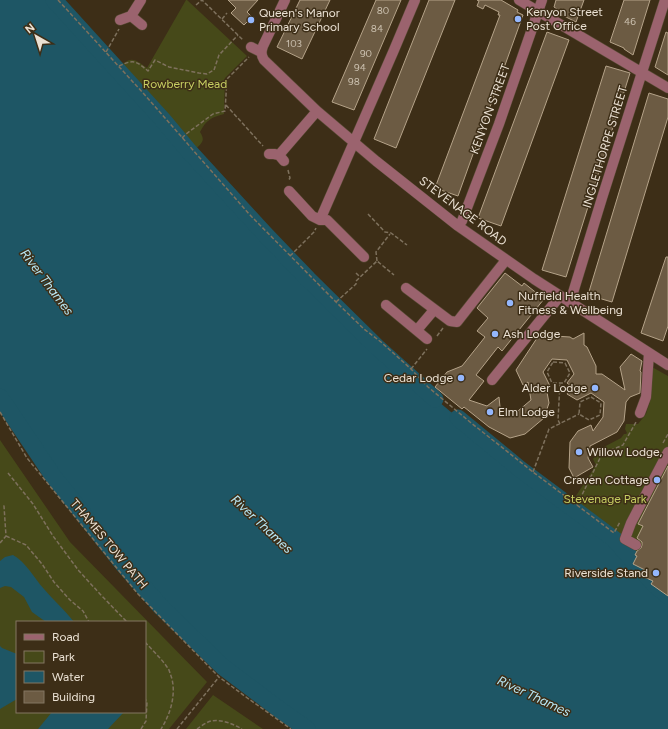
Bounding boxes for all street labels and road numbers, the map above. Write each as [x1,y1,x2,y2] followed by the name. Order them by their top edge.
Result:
[467,62,513,156] street label: KENYON STREET
[580,84,630,210] street label: INGLETHORPE STREET
[416,174,510,248] street label: STEVENAGE ROAD
[68,497,150,591] street label: THAMES TOW PATH

